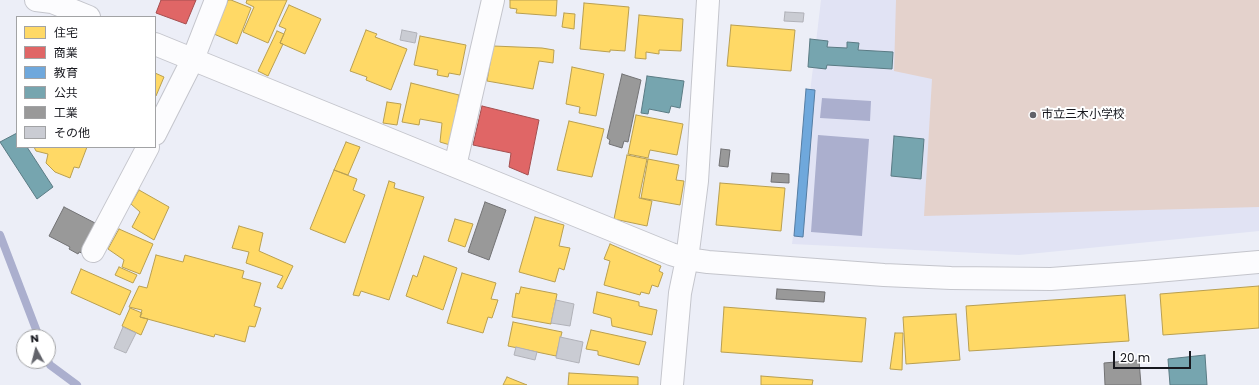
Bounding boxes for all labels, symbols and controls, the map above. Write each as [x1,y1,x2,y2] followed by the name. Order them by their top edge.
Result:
[16,16,156,148] legend
[54,24,78,41] text: 住宅
[54,44,78,61] text: 商業
[54,64,78,81] text: 教育
[54,84,78,101] text: 公共
[54,104,78,121] text: 工業
[1041,108,1125,122] place label: 市立三木小学校
[1028,110,1038,120] marker: 市立三木小学校
[54,124,90,141] text: その他
[16,329,56,369] north arrow
[30,330,40,347] text: N
[1115,343,1193,369] scale bar
[1120,349,1150,366] text: 20 m

